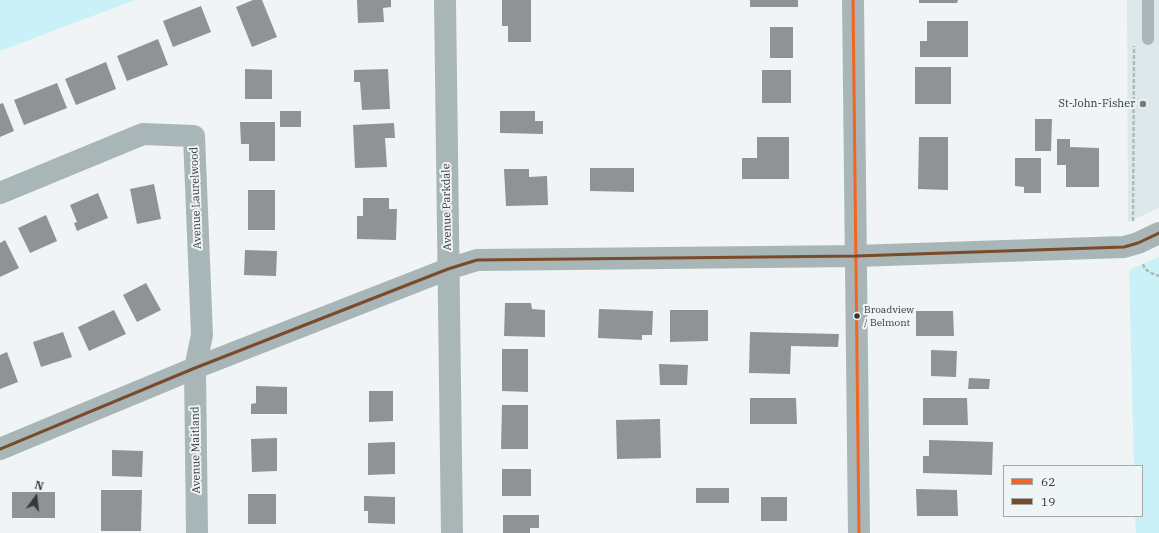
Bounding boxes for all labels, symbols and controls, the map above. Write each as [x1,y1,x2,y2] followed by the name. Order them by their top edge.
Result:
[1059,97,1135,111] place label: St-John-Fisher
[1138,99,1148,109] marker: St-John-Fisher
[188,147,204,249] street label: Avenue Laurelwood
[440,163,454,251] street label: Avenue Parkdale
[864,304,914,328] place label: Broadview / Belmont
[852,311,862,321] marker: Broadview / Belmont
[189,406,203,494] street label: Avenue Maitland
[1003,465,1143,517] legend
[1041,474,1055,489] text: 62
[16,477,56,517] north arrow
[33,478,45,493] text: N
[1041,494,1055,509] text: 19

